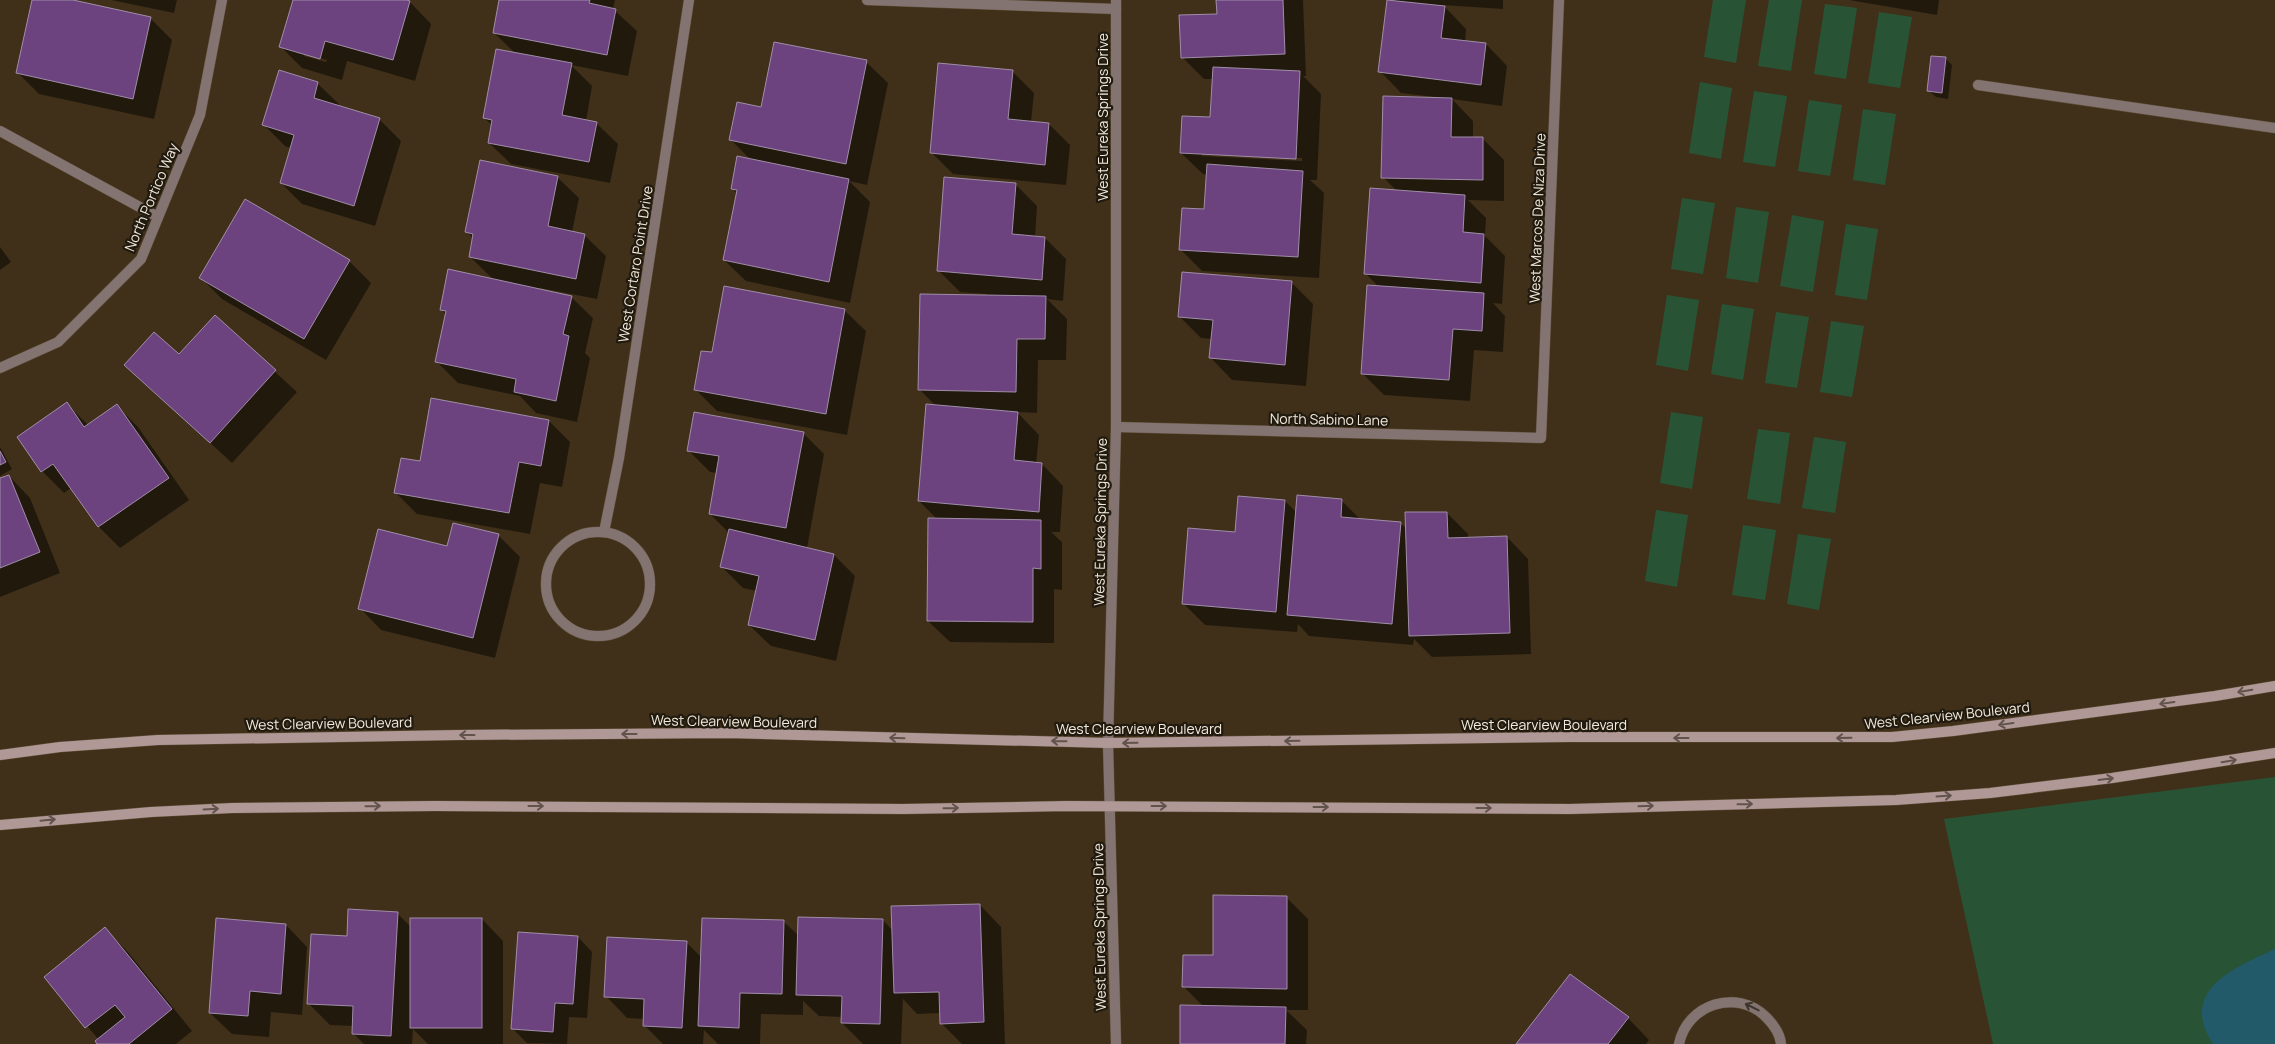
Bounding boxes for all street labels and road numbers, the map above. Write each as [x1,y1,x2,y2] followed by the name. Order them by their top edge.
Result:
[1093,33,1112,201] street label: West Eureka Springs Drive
[1525,133,1549,303] street label: West Marcos De Niza Drive
[120,139,183,254] street label: North Portico Way
[613,184,657,344] street label: West Cortaro Point Drive
[1270,408,1388,430] street label: North Sabino Lane
[1089,438,1111,606] street label: West Eureka Springs Drive
[1863,697,2031,733] street label: West Clearview Boulevard
[651,710,817,732] street label: West Clearview Boulevard
[246,712,412,734] street label: West Clearview Boulevard
[1461,715,1627,734] street label: West Clearview Boulevard
[1056,719,1222,738] street label: West Clearview Boulevard
[1088,843,1110,1011] street label: West Eureka Springs Drive

